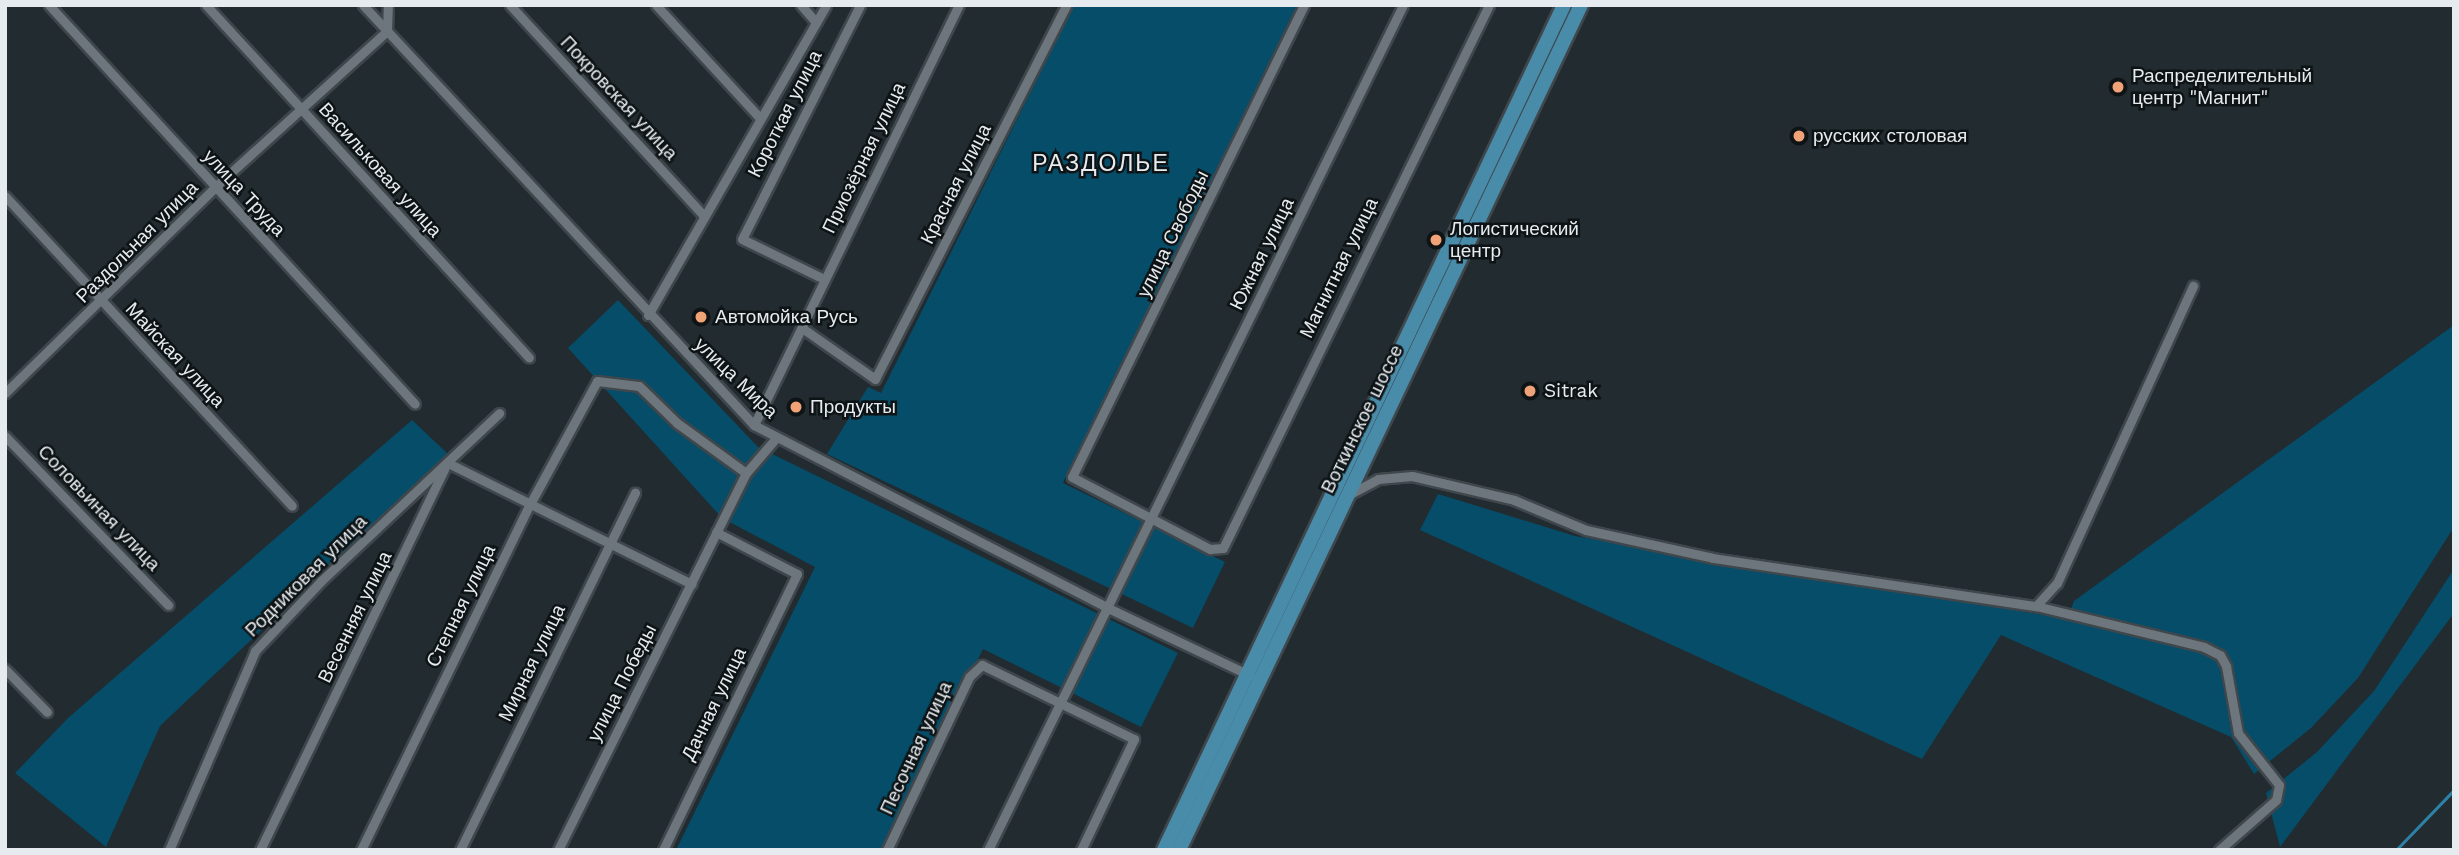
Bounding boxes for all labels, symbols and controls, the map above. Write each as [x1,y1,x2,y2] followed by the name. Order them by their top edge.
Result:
[556,31,682,165] street label: Покровская улица
[743,47,827,181] street label: Короткая улица
[2132,65,2312,109] place label: Распределительный центр "Магнит"
[818,79,910,237] street label: Приозёрная улица
[2110,79,2126,95] marker: Распределительный центр "Магнит"
[314,98,446,242] street label: Васильковая улица
[916,120,996,248] street label: Красная улица
[1813,125,1967,147] place label: русских столовая
[1791,128,1807,144] marker: русских столовая
[198,145,290,241] street label: улица Труда
[1033,150,1169,178] district label: РАЗДОЛЬЕ
[1132,167,1214,301] street label: улица Свободы
[71,176,203,308] street label: Раздольная улица
[1225,194,1299,314] street label: Южная улица
[1295,194,1383,342] street label: Магнитная улица
[1450,218,1579,262] place label: Логистический центр
[1428,232,1444,248] marker: Логистический центр
[121,298,229,412] street label: Майская улица
[715,306,858,328] place label: Автомойка Русь
[693,309,709,325] marker: Автомойка Русь
[690,333,782,423] street label: улица Мира
[1316,341,1408,497] street label: Воткинское шоссе
[1544,380,1598,402] place label: Sitrak
[1522,383,1538,399] marker: Sitrak
[810,396,896,418] place label: Продукты
[788,399,804,415] marker: Продукты
[33,440,165,576] street label: Соловьиная улица
[240,510,372,642] street label: Родниковая улица
[422,541,500,671] street label: Степная улица
[313,547,397,687] street label: Весенняя улица
[494,601,570,725] street label: Мирная улица
[583,621,661,745] street label: улица Победы
[677,644,751,764] street label: Дачная улица
[875,678,957,818] street label: Песочная улица

